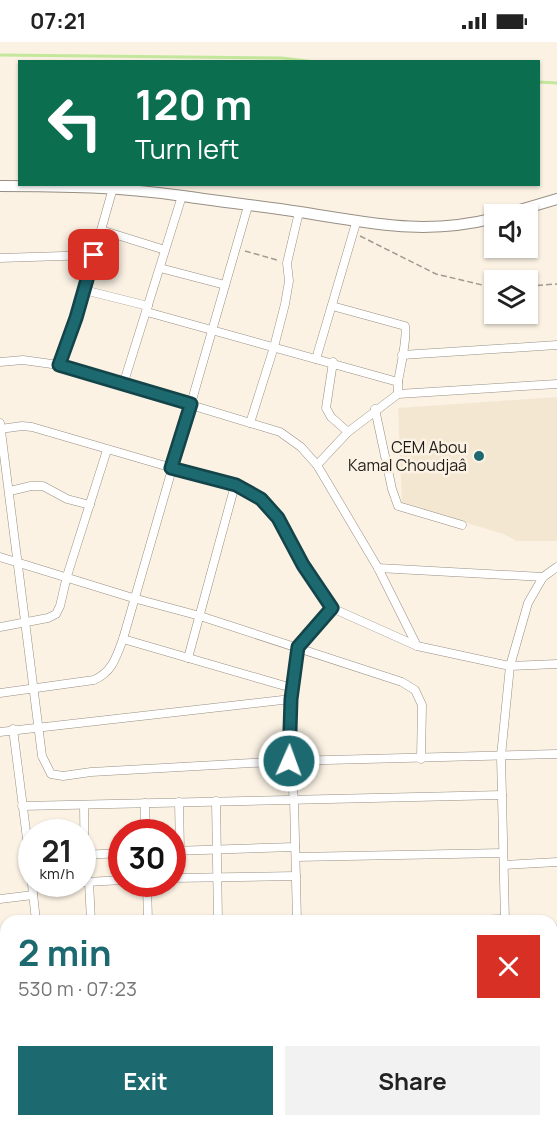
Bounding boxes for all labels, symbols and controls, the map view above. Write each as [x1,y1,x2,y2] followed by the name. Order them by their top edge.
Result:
[30,6,87,36] text: 07:21
[135,75,252,133] text: 120 m
[36,84,114,162] icon: left
[135,130,239,167] text: Turn left
[484,204,538,324] map controls
[484,204,538,258] button: sound
[68,229,119,280] pin
[77,238,110,271] icon: arrive
[484,270,538,324] button: layers
[348,436,467,476] place label: CEM Abou Kamal Choudjaâ
[472,449,486,463] marker: CEM Abou Kamal Choudjaâ
[257,729,321,793] position arrow
[108,819,186,897] speed limit sign: 30
[41,830,73,871] text: 21
[40,863,74,884] text: km/h
[18,928,112,977] text: 2 min
[477,935,540,998] button: close
[18,975,137,1002] text: 530 m · 07:23
[18,1046,273,1115] button: Exit
[285,1046,540,1115] button: Share

